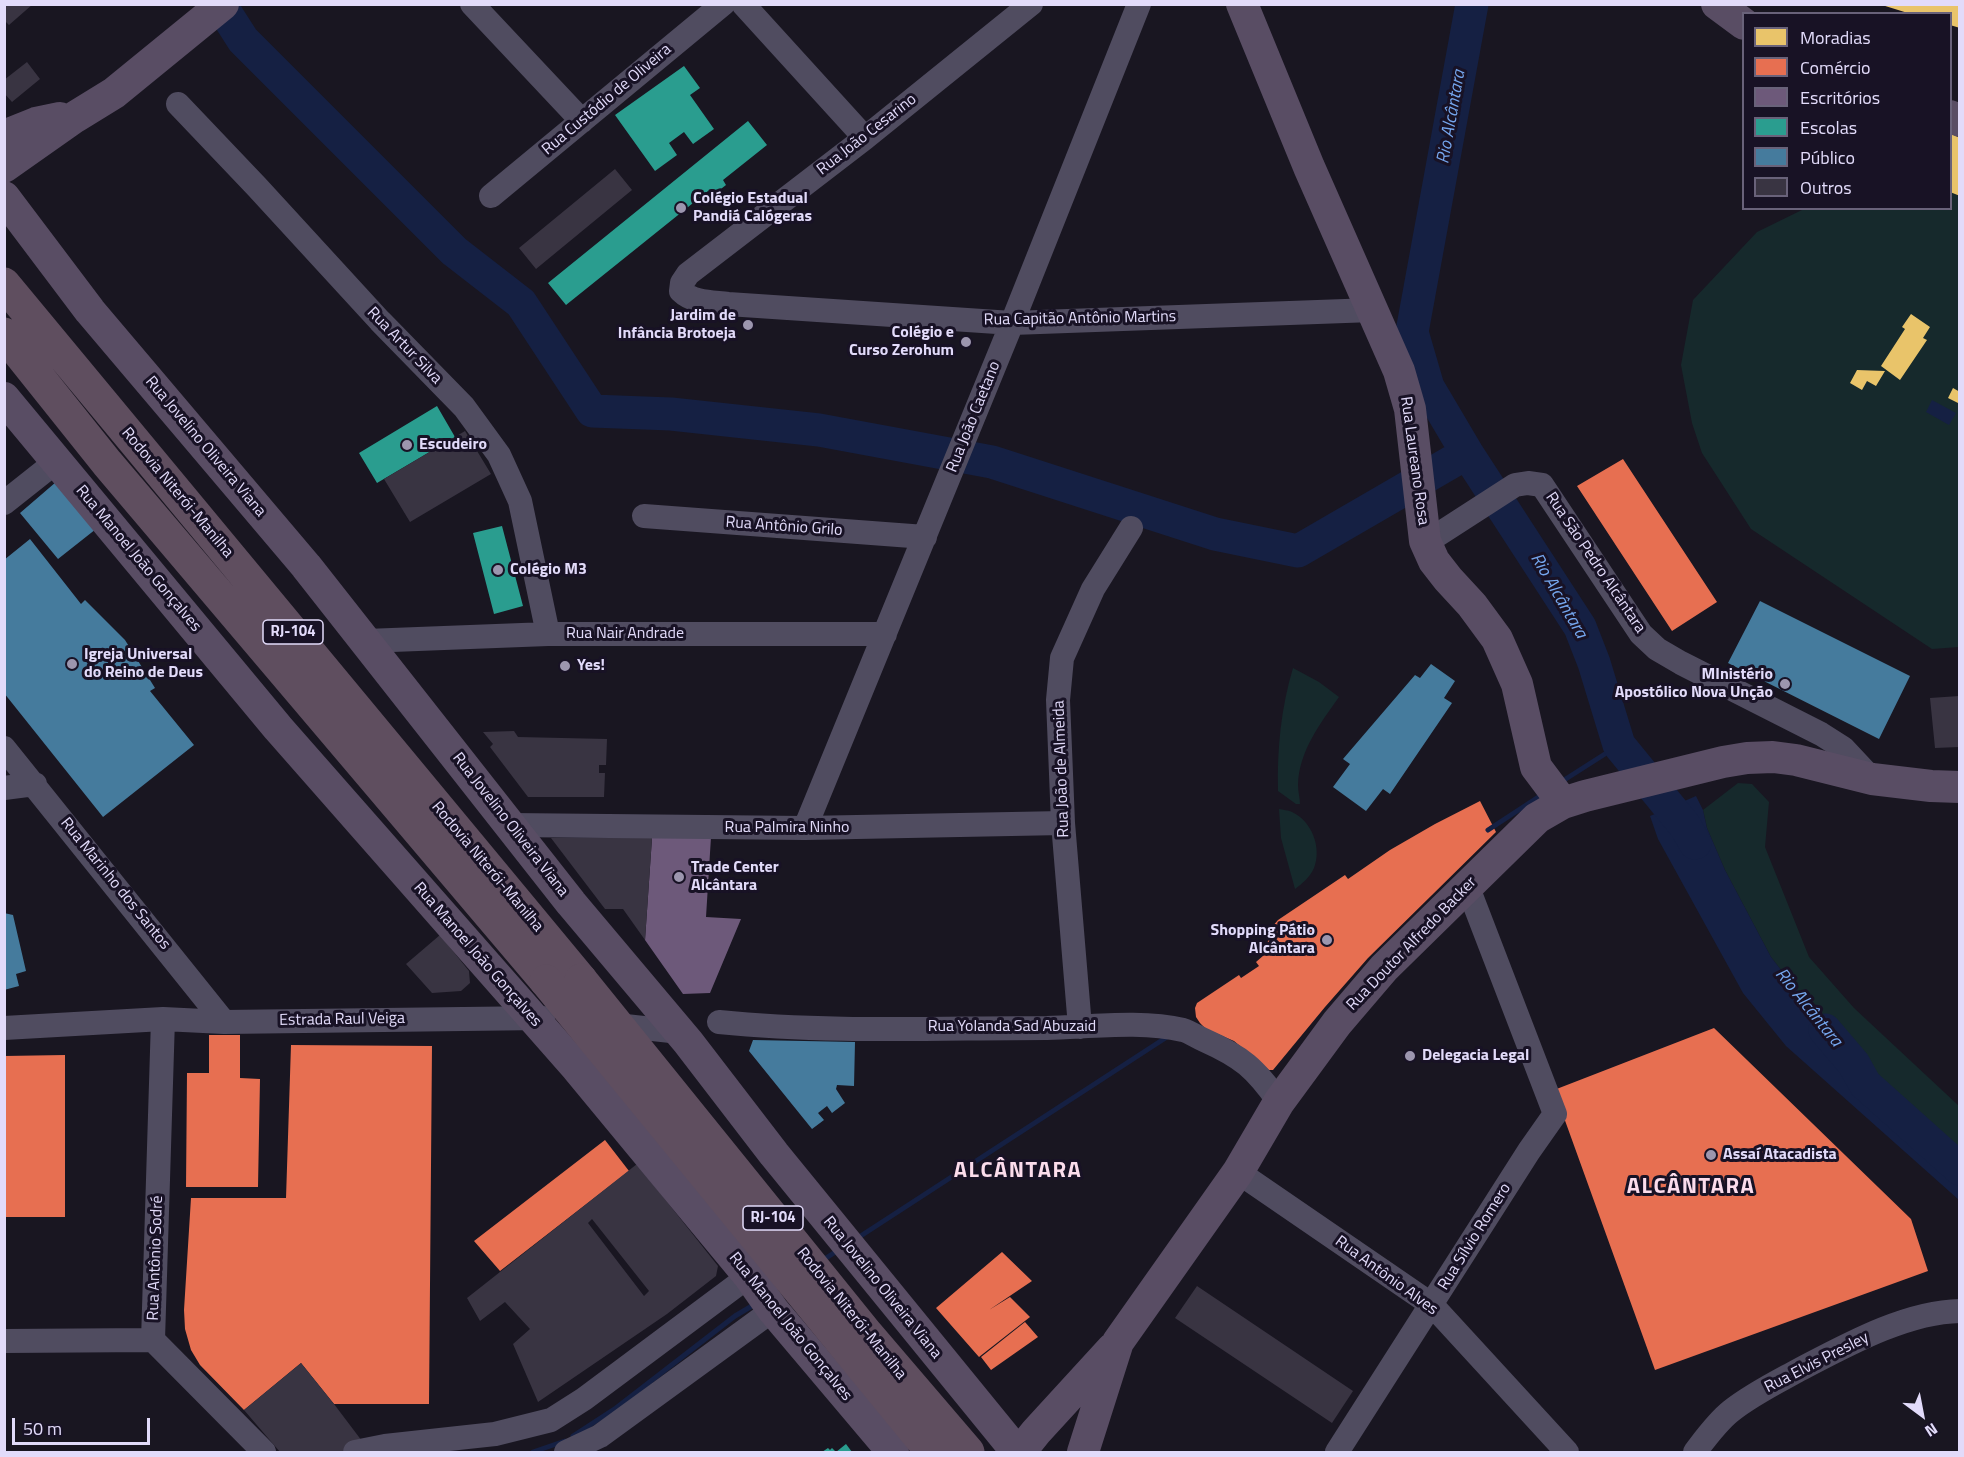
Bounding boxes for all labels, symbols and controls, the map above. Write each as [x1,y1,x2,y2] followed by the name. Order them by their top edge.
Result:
[1742,12,1952,210] legend
[1800,24,1871,51] text: Moradias
[538,40,676,160] street label: Rua Custódio de Oliveira
[1800,54,1871,81] text: Comércio
[1433,68,1471,166] water label: Rio Alcântara
[1800,84,1880,111] text: Escritórios
[813,90,921,180] street label: Rua João Cesarino
[1800,114,1857,141] text: Escolas
[1800,144,1855,171] text: Público
[1800,174,1852,201] text: Outros
[693,189,812,227] place label: Colégio Estadual Pandiá Calógeras
[674,201,688,215] marker: Colégio Estadual Pandiá Calógeras
[363,304,445,388] street label: Rua Artur Silva
[618,306,736,344] place label: Jardim de Infância Brotoeja
[984,308,1176,330] street label: Rua Capitão Antônio Martins
[741,318,755,332] marker: Jardim de Infância Brotoeja
[849,323,954,361] place label: Colégio e Curso Zerohum
[959,335,973,349] marker: Colégio e Curso Zerohum
[943,359,1005,475] street label: Rua João Caetano
[141,373,269,521] street label: Rua Jovelino Oliveira Viana
[1395,395,1433,527] street label: Rua Laureano Rosa
[117,424,237,562] street label: Rodovia Niterói-Manilha
[419,435,487,455] place label: Escudeiro
[400,438,414,452] marker: Escudeiro
[71,482,205,636] street label: Rua Manoel João Gonçalves
[1541,489,1649,637] street label: Rua São Pedro Alcântara
[725,513,843,541] street label: Rua Antônio Grilo
[1525,550,1591,642] water label: Rio Alcântara
[510,560,587,580] place label: Colégio M3
[491,563,505,577] marker: Colégio M3
[263,620,323,644] road number: RJ-104
[566,624,684,644] street label: Rua Nair Andrade
[84,645,203,683] place label: Igreja Universal do Reino de Deus
[577,656,605,676] place label: Yes!
[65,657,79,671] marker: Igreja Universal do Reino de Deus
[558,659,572,673] marker: Yes!
[1615,665,1773,703] place label: MInistério Apostólico Nova Unção
[1778,677,1792,691] marker: MInistério Apostólico Nova Unção
[1050,700,1074,838] street label: Rua João de Almeida
[448,749,572,901] street label: Rua Jovelino Oliveira Viana
[427,798,547,936] street label: Rodovia Niterói-Manilha
[56,814,174,954] street label: Rua Marinho dos Santos
[725,818,849,838] street label: Rua Palmira Ninho
[691,858,779,896] place label: Trade Center Alcântara
[672,870,686,884] marker: Trade Center Alcântara
[1343,873,1481,1015] street label: Rua Doutor Alfredo Backer
[409,879,545,1031] street label: Rua Manoel João Gonçalves
[1211,921,1315,959] place label: Shopping Pátio Alcântara
[1320,933,1334,947] marker: Shopping Pátio Alcântara
[1770,964,1846,1052] water label: Rio Alcântara
[279,1009,405,1031] street label: Estrada Raul Veiga
[928,1017,1096,1037] street label: Rua Yolanda Sad Abuzaid
[1422,1046,1529,1066] place label: Delegacia Legal
[1403,1049,1417,1063] marker: Delegacia Legal
[1723,1145,1837,1165] place label: Assaí Atacadista
[1704,1148,1718,1162] marker: Assaí Atacadista
[954,1159,1082,1185] district label: ALCÂNTARA
[1627,1175,1755,1201] district label: ALCÂNTARA
[1434,1180,1516,1294] street label: Rua Sílvio Romero
[144,1195,168,1321] street label: Rua Antônio Sodré
[743,1206,803,1230] road number: RJ-104
[819,1213,945,1363] street label: Rua Jovelino Oliveira Viana
[1331,1232,1441,1320] street label: Rua Antônio Alves
[792,1244,910,1384] street label: Rodovia Niterói-Manilha
[724,1249,856,1405] street label: Rua Manoel João Gonçalves
[1762,1329,1872,1397] street label: Rua Elvis Presley
[1892,1385,1952,1445] north arrow
[15,1406,153,1444] scale bar
[23,1415,62,1442] text: 50 m
[1920,1417,1943,1443] text: N

